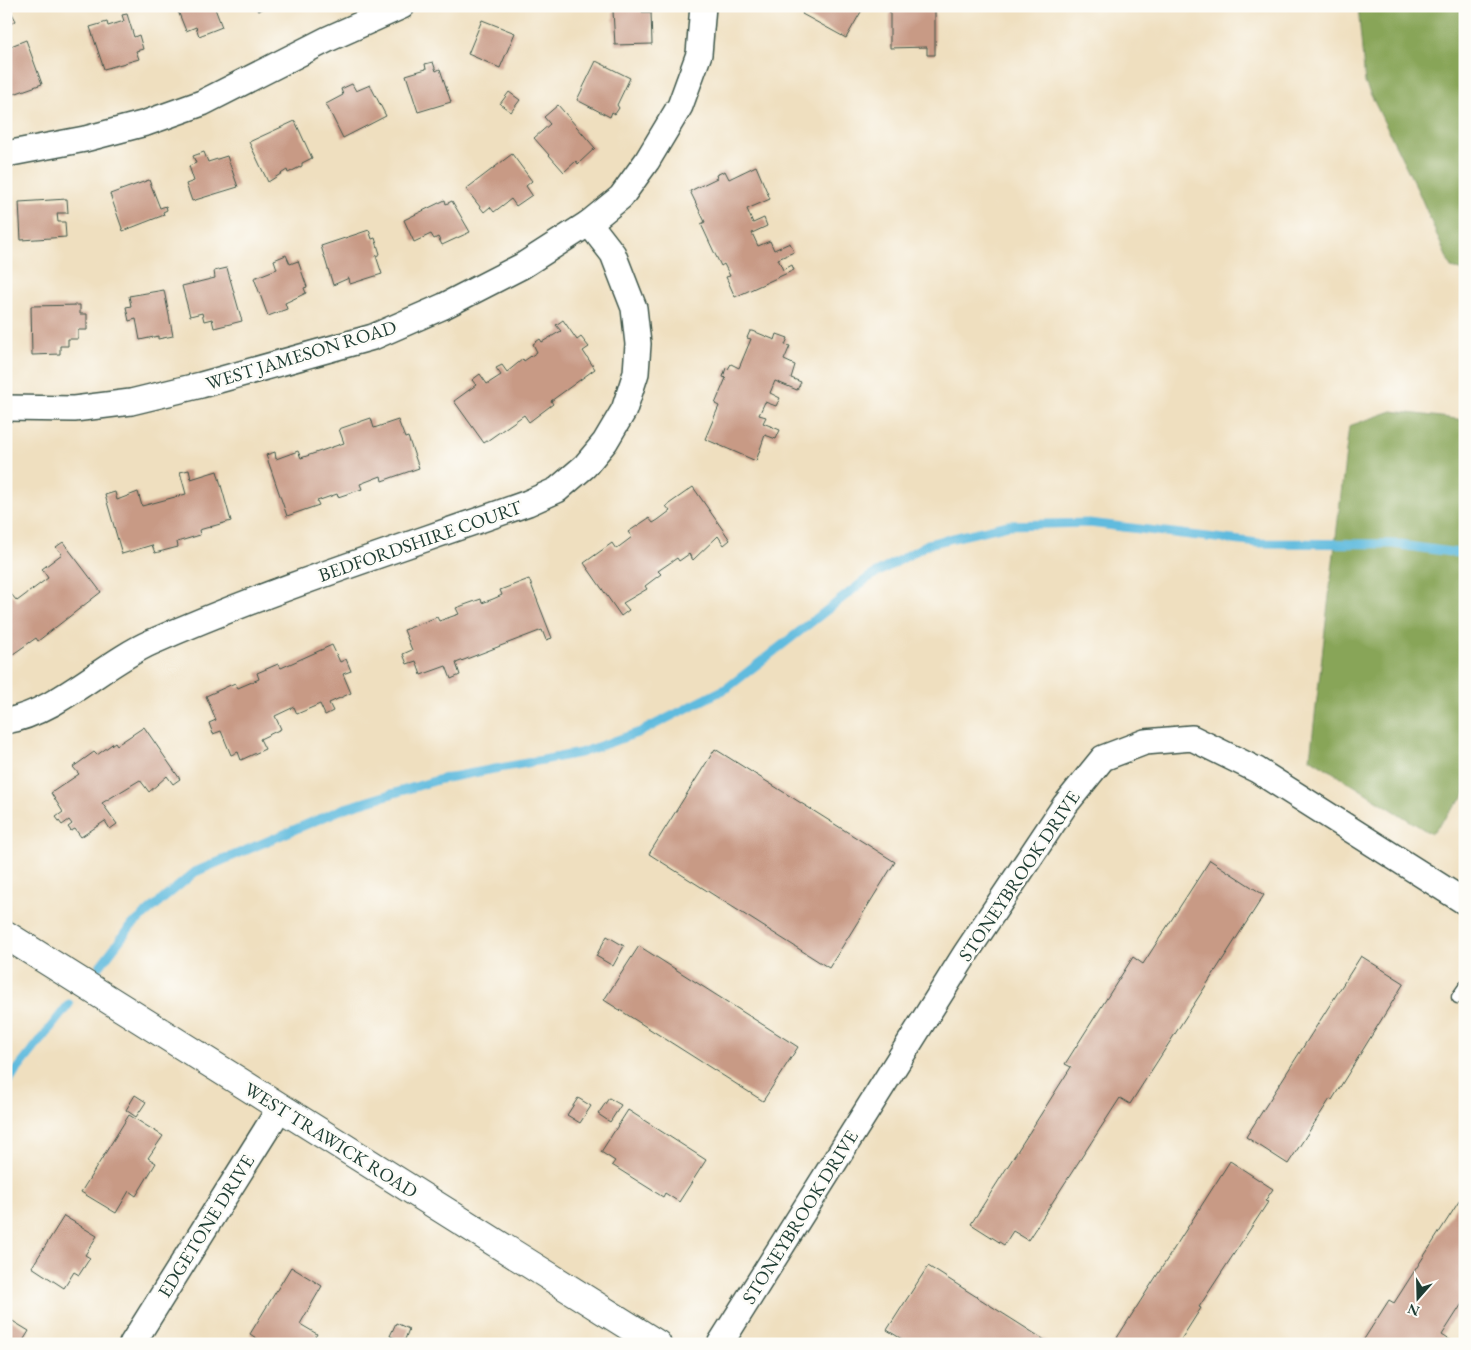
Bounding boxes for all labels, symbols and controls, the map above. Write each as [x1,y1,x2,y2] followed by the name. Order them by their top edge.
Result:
[203,314,399,396] street label: WEST JAMESON ROAD
[315,494,525,588] street label: BEDFORDSHIRE COURT
[953,786,1086,966] street label: STONEYBROOK DRIVE
[240,1076,422,1204] street label: WEST TRAWICK ROAD
[736,1125,864,1309] street label: STONEYBROOK DRIVE
[152,1150,260,1302] street label: EDGETONE DRIVE
[1394,1272,1444,1322] north arrow
[1405,1300,1422,1321] text: N

